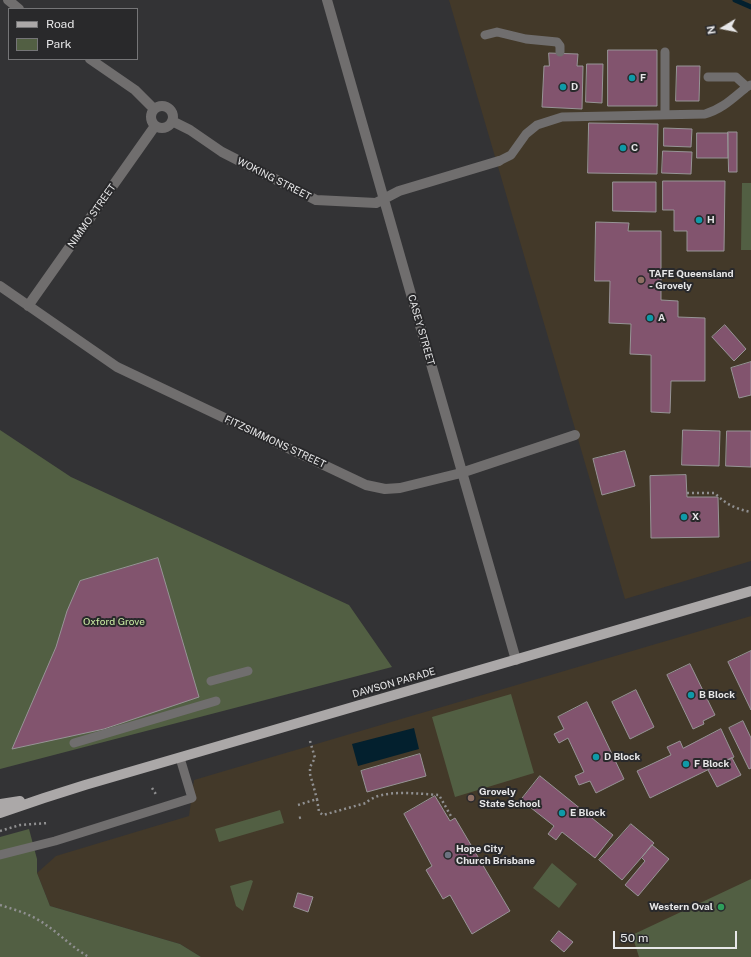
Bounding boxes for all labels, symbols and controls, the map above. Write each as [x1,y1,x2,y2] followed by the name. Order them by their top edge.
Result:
[8,8,138,60] legend
[703,8,743,48] north arrow
[46,17,74,31] text: Road
[705,25,718,35] text: N
[46,37,72,51] text: Park
[640,72,646,84] place label: F
[627,73,637,83] marker: F
[571,81,578,93] place label: D
[558,82,568,92] marker: D
[631,142,638,154] place label: C
[618,143,628,153] marker: C
[235,155,313,203] street label: WOKING STREET
[65,182,119,250] street label: NIMMO STREET
[707,214,715,226] place label: H
[694,215,704,225] marker: H
[649,268,734,292] place label: TAFE Queensland - Grovely
[636,275,646,285] marker: TAFE Queensland - Grovely
[405,293,437,367] street label: CASEY STREET
[658,312,665,324] place label: A
[645,313,655,323] marker: A
[223,413,327,471] street label: FITZSIMMONS STREET
[692,511,699,523] place label: X
[679,512,689,522] marker: X
[83,616,145,628] park label: Oxford Grove
[351,665,437,701] street label: DAWSON PARADE
[699,689,735,701] place label: B Block
[686,690,696,700] marker: B Block
[604,751,640,763] place label: D Block
[591,752,601,762] marker: D Block
[694,758,729,770] place label: F Block
[681,759,691,769] marker: F Block
[479,786,540,810] place label: Grovely State School
[466,793,476,803] marker: Grovely State School
[570,807,605,819] place label: E Block
[557,808,567,818] marker: E Block
[456,843,535,866] place label: Hope City Church Brisbane
[443,850,453,860] marker: Hope City Church Brisbane
[649,901,713,913] place label: Western Oval
[716,902,726,912] marker: Western Oval
[615,923,739,949] scale bar
[620,931,648,945] text: 50 m

